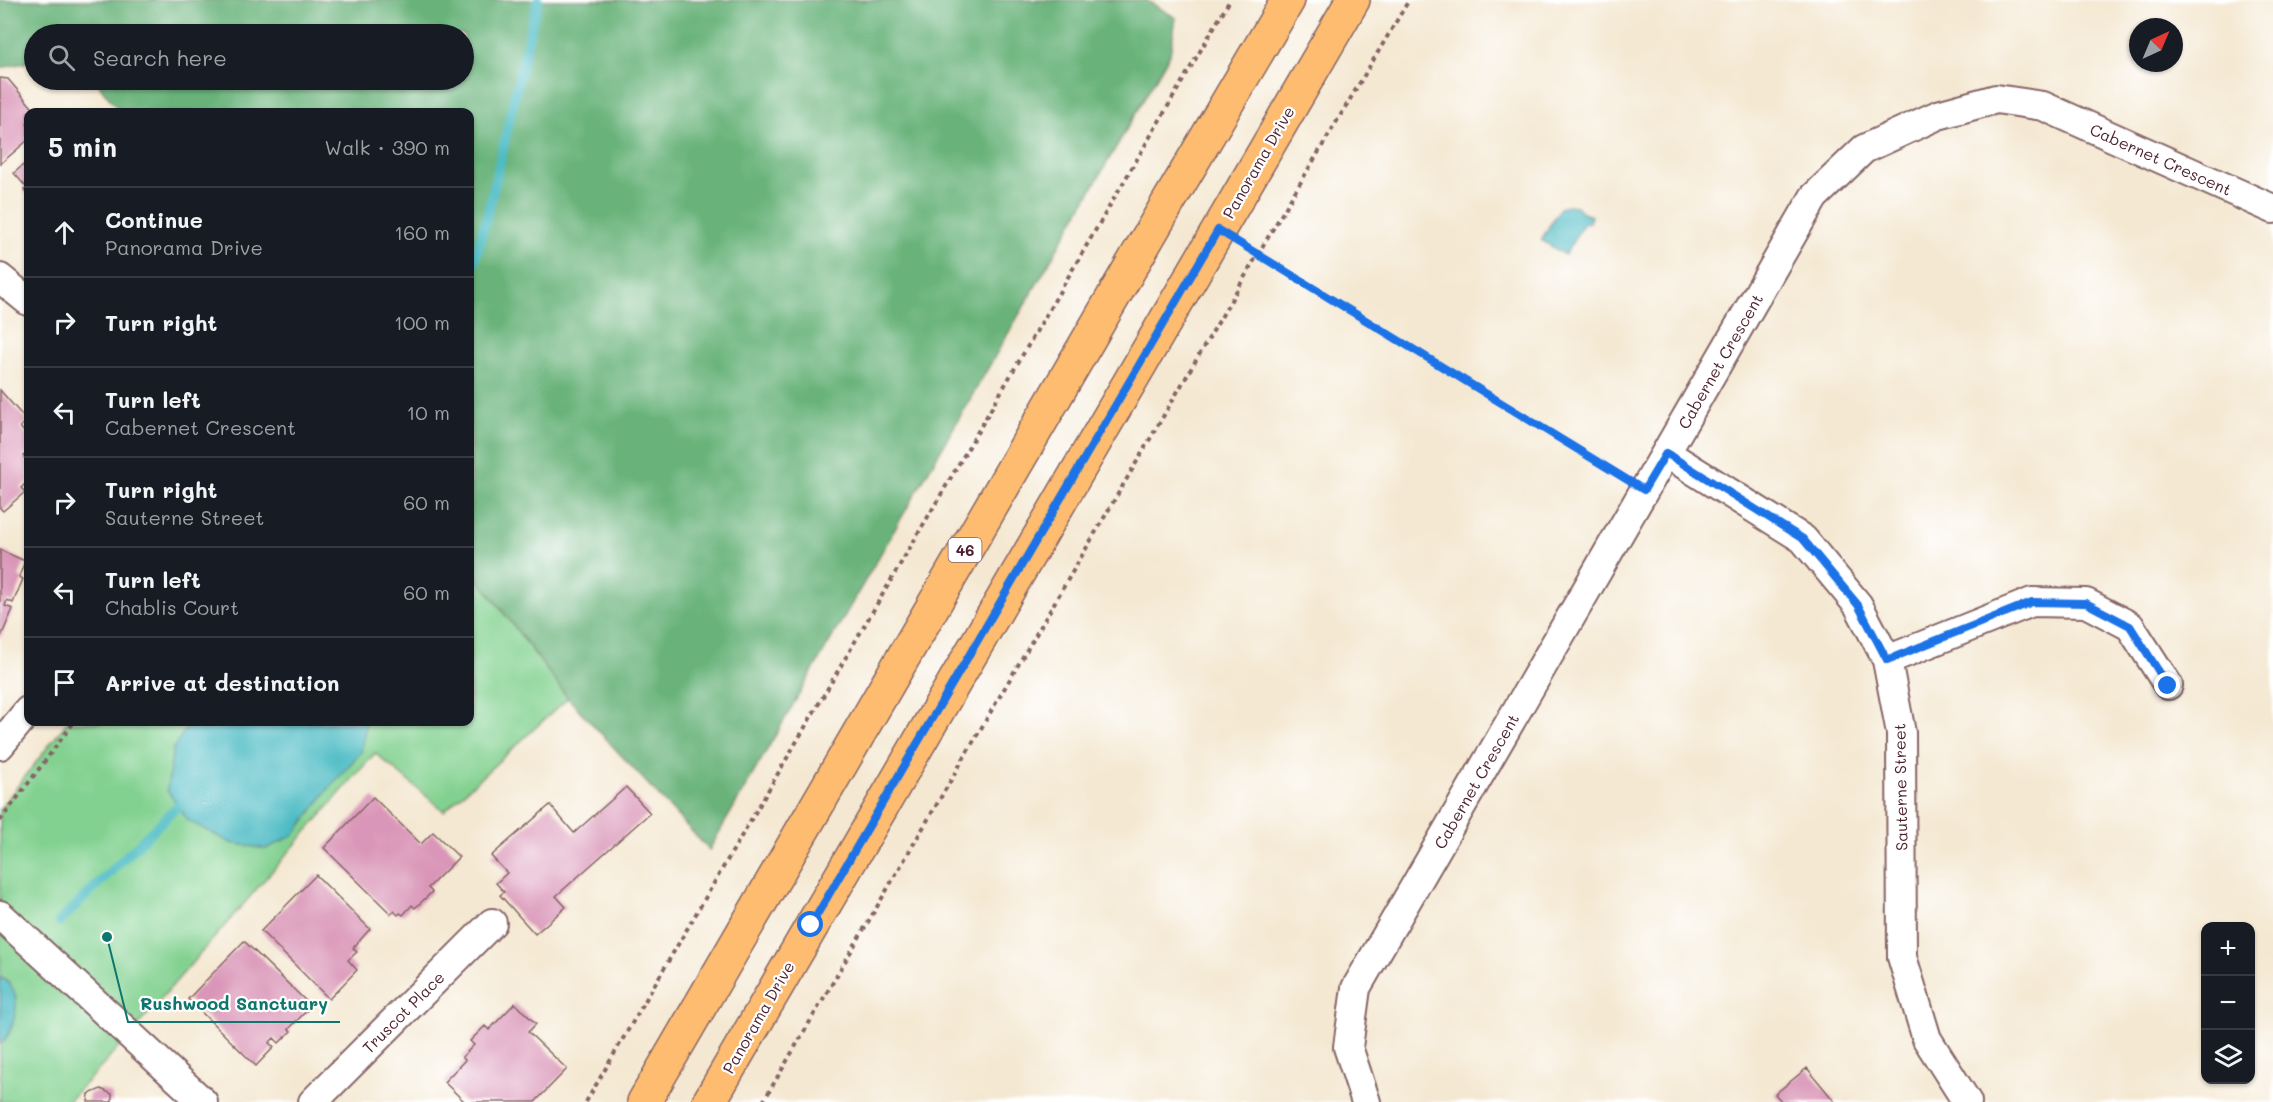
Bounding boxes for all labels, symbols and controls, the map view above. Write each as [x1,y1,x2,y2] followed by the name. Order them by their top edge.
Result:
[2129,18,2183,72] north arrow
[24,24,474,90] search box
[45,41,78,74] icon: search
[93,43,227,72] text: Search here
[1217,102,1299,222] street label: Panorama Drive
[2087,118,2235,200] street label: Cabernet Crescent
[48,130,117,164] text: 5 min
[325,134,450,160] text: Walk · 390 m
[105,205,203,234] text: Continue
[48,216,81,249] icon: ahead
[394,219,450,245] text: 160 m
[105,234,263,260] text: Panorama Drive
[1673,290,1767,432] street label: Cabernet Crescent
[48,306,81,339] icon: right
[105,308,217,337] text: Turn right
[394,309,450,335] text: 100 m
[105,385,201,414] text: Turn left
[48,396,81,429] icon: left
[406,399,450,425] text: 10 m
[105,414,296,440] text: Cabernet Crescent
[105,475,217,504] text: Turn right
[48,486,81,519] icon: right
[403,489,450,515] text: 60 m
[105,504,264,530] text: Sauterne Street
[948,538,982,562] road number: 46
[105,565,201,594] text: Turn left
[48,576,81,609] icon: left
[403,579,450,605] text: 60 m
[105,594,239,620] text: Chablis Court
[48,666,81,699] icon: arrive
[105,668,340,697] text: Arrive at destination
[2154,672,2180,698] route end
[1429,710,1523,852] street label: Cabernet Crescent
[1888,723,1912,851] street label: Sauterne Street
[797,911,823,937] route start
[2201,922,2255,1084] map controls
[2201,922,2255,976] button: +
[717,957,799,1077] street label: Panorama Drive
[358,967,448,1057] street label: Truscot Place
[2201,976,2255,1030] button: −
[128,986,340,1022] callout: Rushwood Sanctuary
[140,991,328,1015] text: Rushwood Sanctuary
[2201,1030,2255,1084] button: layers

